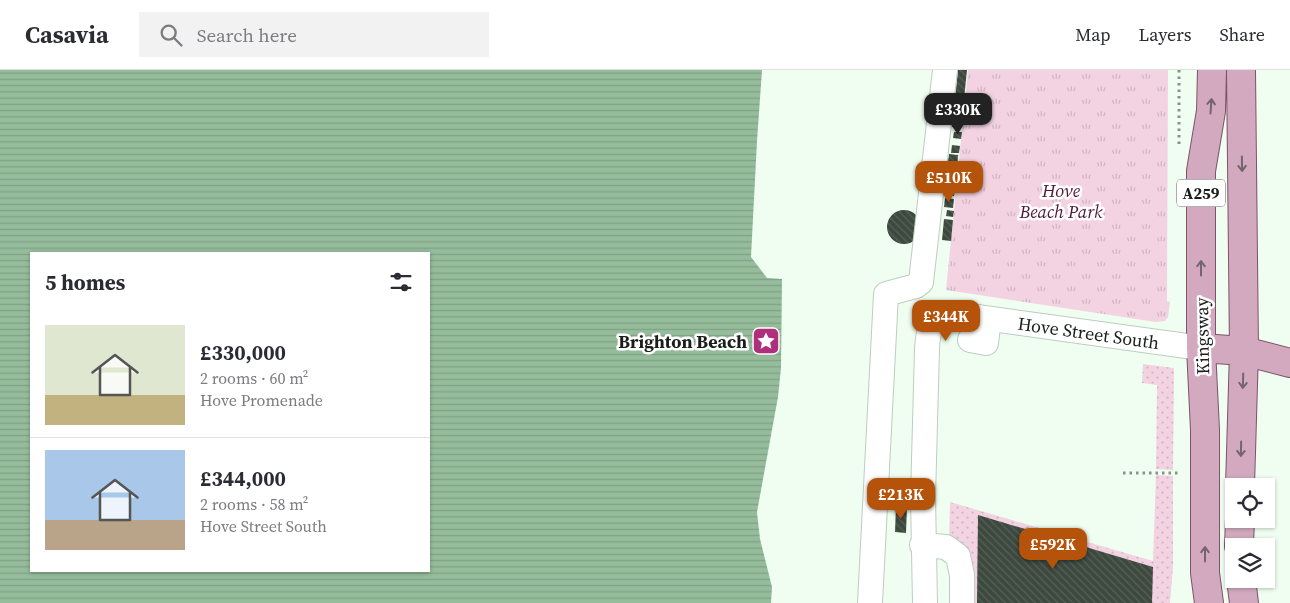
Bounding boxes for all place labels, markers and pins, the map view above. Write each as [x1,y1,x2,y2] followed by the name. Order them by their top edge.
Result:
[923,92,993,135] pin: £330K
[914,160,984,203] pin: £510K
[911,300,981,342] pin: £344K
[751,326,781,356] place icon: Brighton Beach
[618,329,747,354] place label: Brighton Beach
[866,478,936,520] pin: £213K
[1018,528,1088,570] pin: £592K

